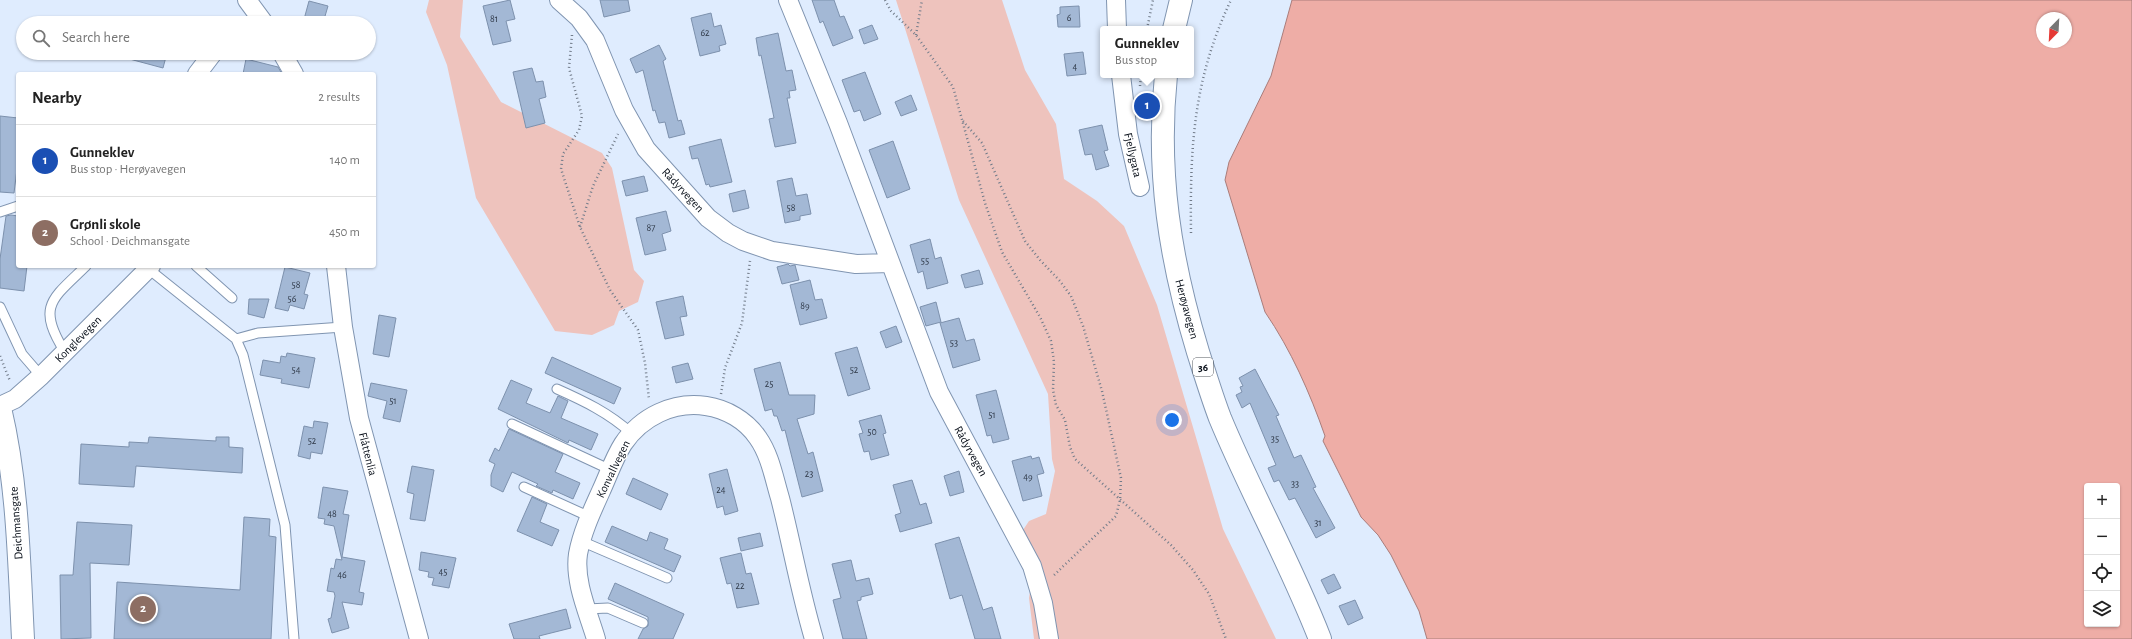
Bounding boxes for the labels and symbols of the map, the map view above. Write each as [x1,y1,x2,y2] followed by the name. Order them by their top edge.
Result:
[2036,12,2072,48] north arrow
[1067,13,1072,23] house number: 6
[490,14,498,24] house number: 81
[700,28,710,38] house number: 62
[1073,62,1078,72] house number: 4
[1134,91,1160,121] pin: 1
[1121,132,1144,179] street label: Fjellygata
[659,166,706,215] street label: Rådyrvegen
[787,203,796,213] house number: 58
[647,223,655,233] house number: 87
[921,256,929,266] house number: 55
[1172,278,1201,340] street label: Herøyavegen
[292,280,301,290] house number: 58
[288,294,297,304] house number: 56
[800,301,810,311] house number: 89
[52,313,104,365] street label: Konglevegen
[950,338,958,348] house number: 53
[1193,358,1213,376] road number: 36
[292,365,301,375] house number: 54
[850,365,859,375] house number: 52
[765,379,773,389] house number: 25
[389,396,397,406] house number: 51
[988,410,996,420] house number: 51
[1162,410,1182,430] your location
[951,424,990,479] street label: Rådyrvegen
[867,427,877,437] house number: 50
[357,431,379,477] street label: Flåttenlia
[1271,434,1279,444] house number: 35
[308,436,317,446] house number: 52
[594,438,632,500] street label: Konvallvegen
[805,469,813,479] house number: 23
[1023,472,1033,482] house number: 49
[1291,479,1299,489] house number: 33
[716,485,726,495] house number: 24
[7,486,25,560] street label: Deichmansgate
[327,509,337,519] house number: 48
[1314,518,1322,528] house number: 31
[439,567,448,577] house number: 45
[337,570,347,580] house number: 46
[735,581,745,591] house number: 22
[130,594,156,624] pin: 2

